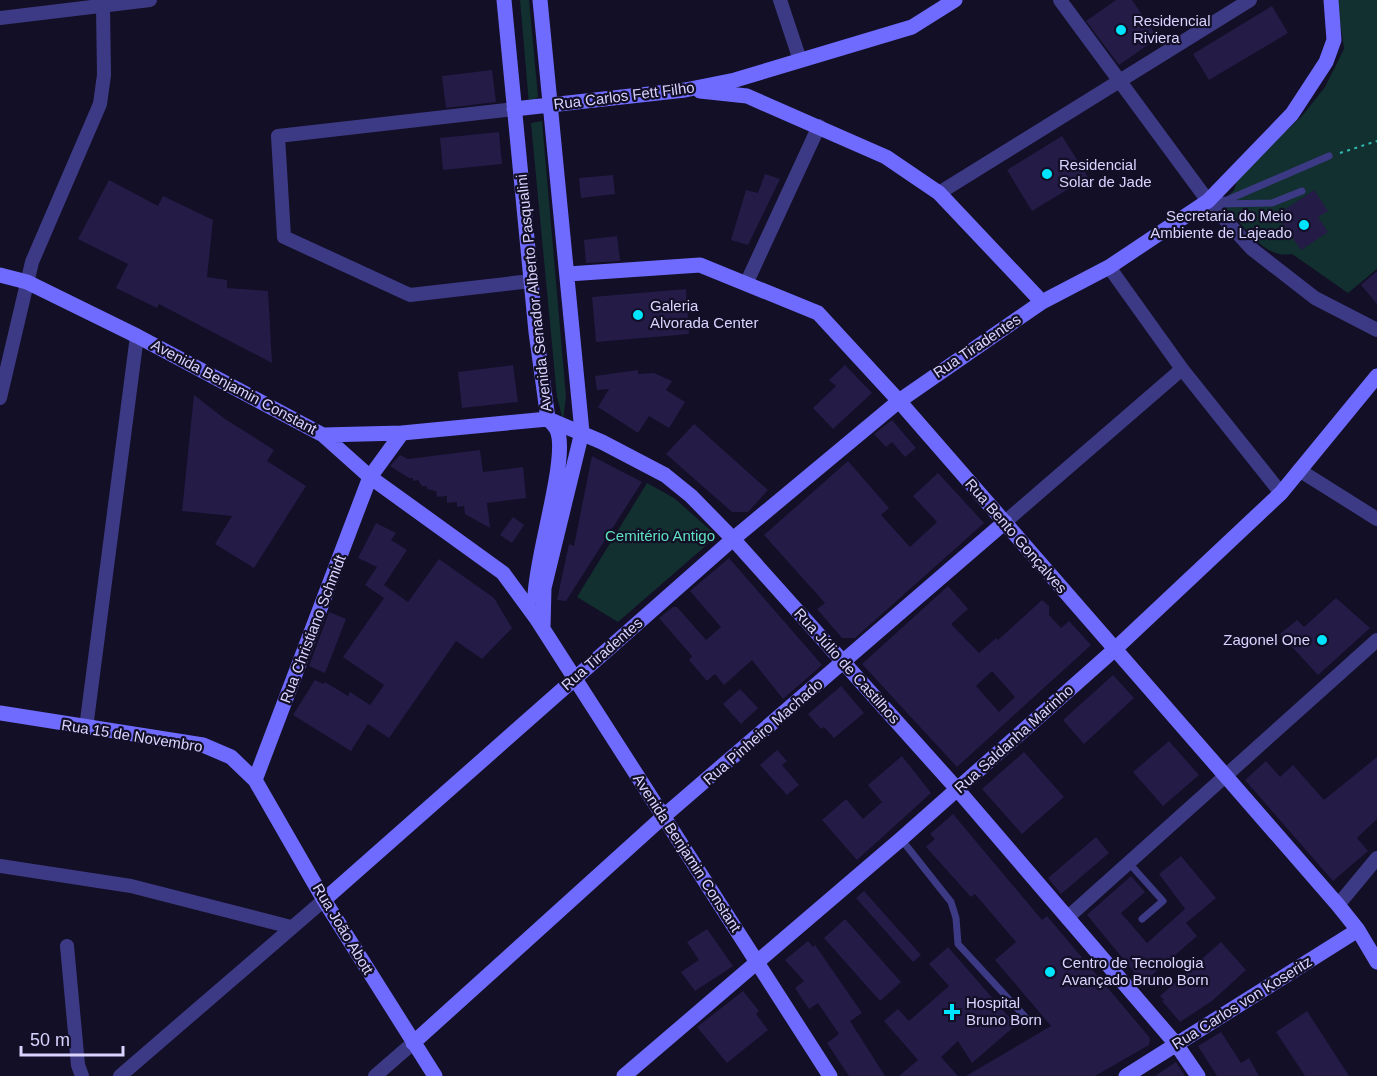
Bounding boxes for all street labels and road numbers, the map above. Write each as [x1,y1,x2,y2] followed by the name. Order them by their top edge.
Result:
[553,78,695,113] street label: Rua Carlos Fett Filho
[513,173,554,413] street label: Avenida Senador Alberto Pasqualini
[930,310,1024,381] street label: Rua Tiradentes
[149,336,321,438] street label: Avenida Benjamin Constant
[962,475,1071,596] street label: Rua Bento Gonçalves
[276,551,349,705] street label: Rua Christiano Schmidt
[791,605,904,727] street label: Rua Júlio de Castilhos
[558,614,646,693] street label: Rua Tiradentes
[700,675,826,788] street label: Rua Pinheiro Machado
[951,681,1076,796] street label: Rua Saldanha Marinho
[60,716,204,755] street label: Rua 15 de Novembro
[630,771,745,936] street label: Avenida Benjamin Constant
[310,880,378,978] street label: Rua João Abott
[1169,953,1315,1053] street label: Rua Carlos von Koseritz

